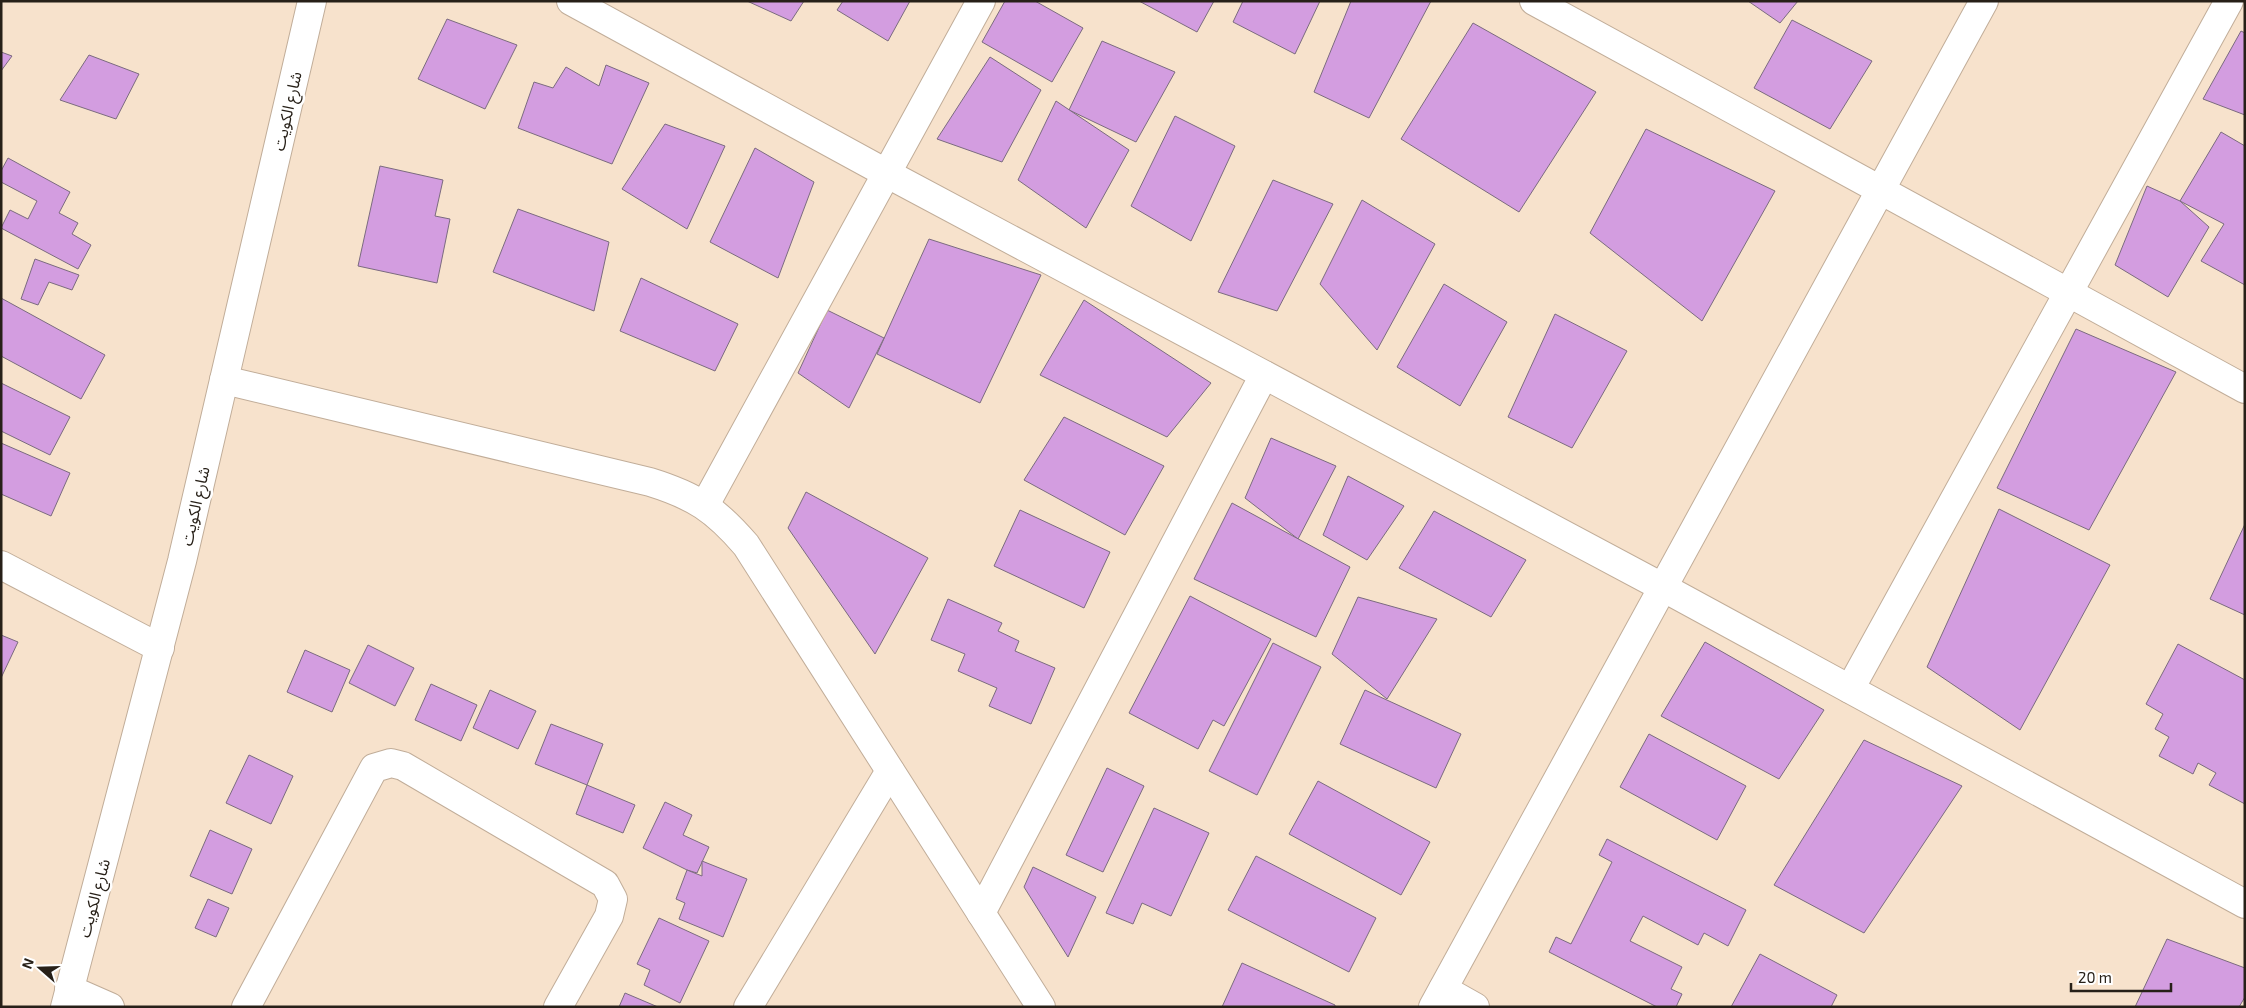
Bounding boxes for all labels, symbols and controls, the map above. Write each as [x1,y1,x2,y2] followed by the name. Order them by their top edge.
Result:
[268,69,309,153] street label: شارع الكويت
[176,464,217,548] street label: شارع الكويت
[74,856,117,940] street label: شارع الكويت
[15,943,65,993] north arrow
[18,956,37,971] text: N
[2071,960,2171,992] scale bar
[2078,968,2112,986] text: 20 m

